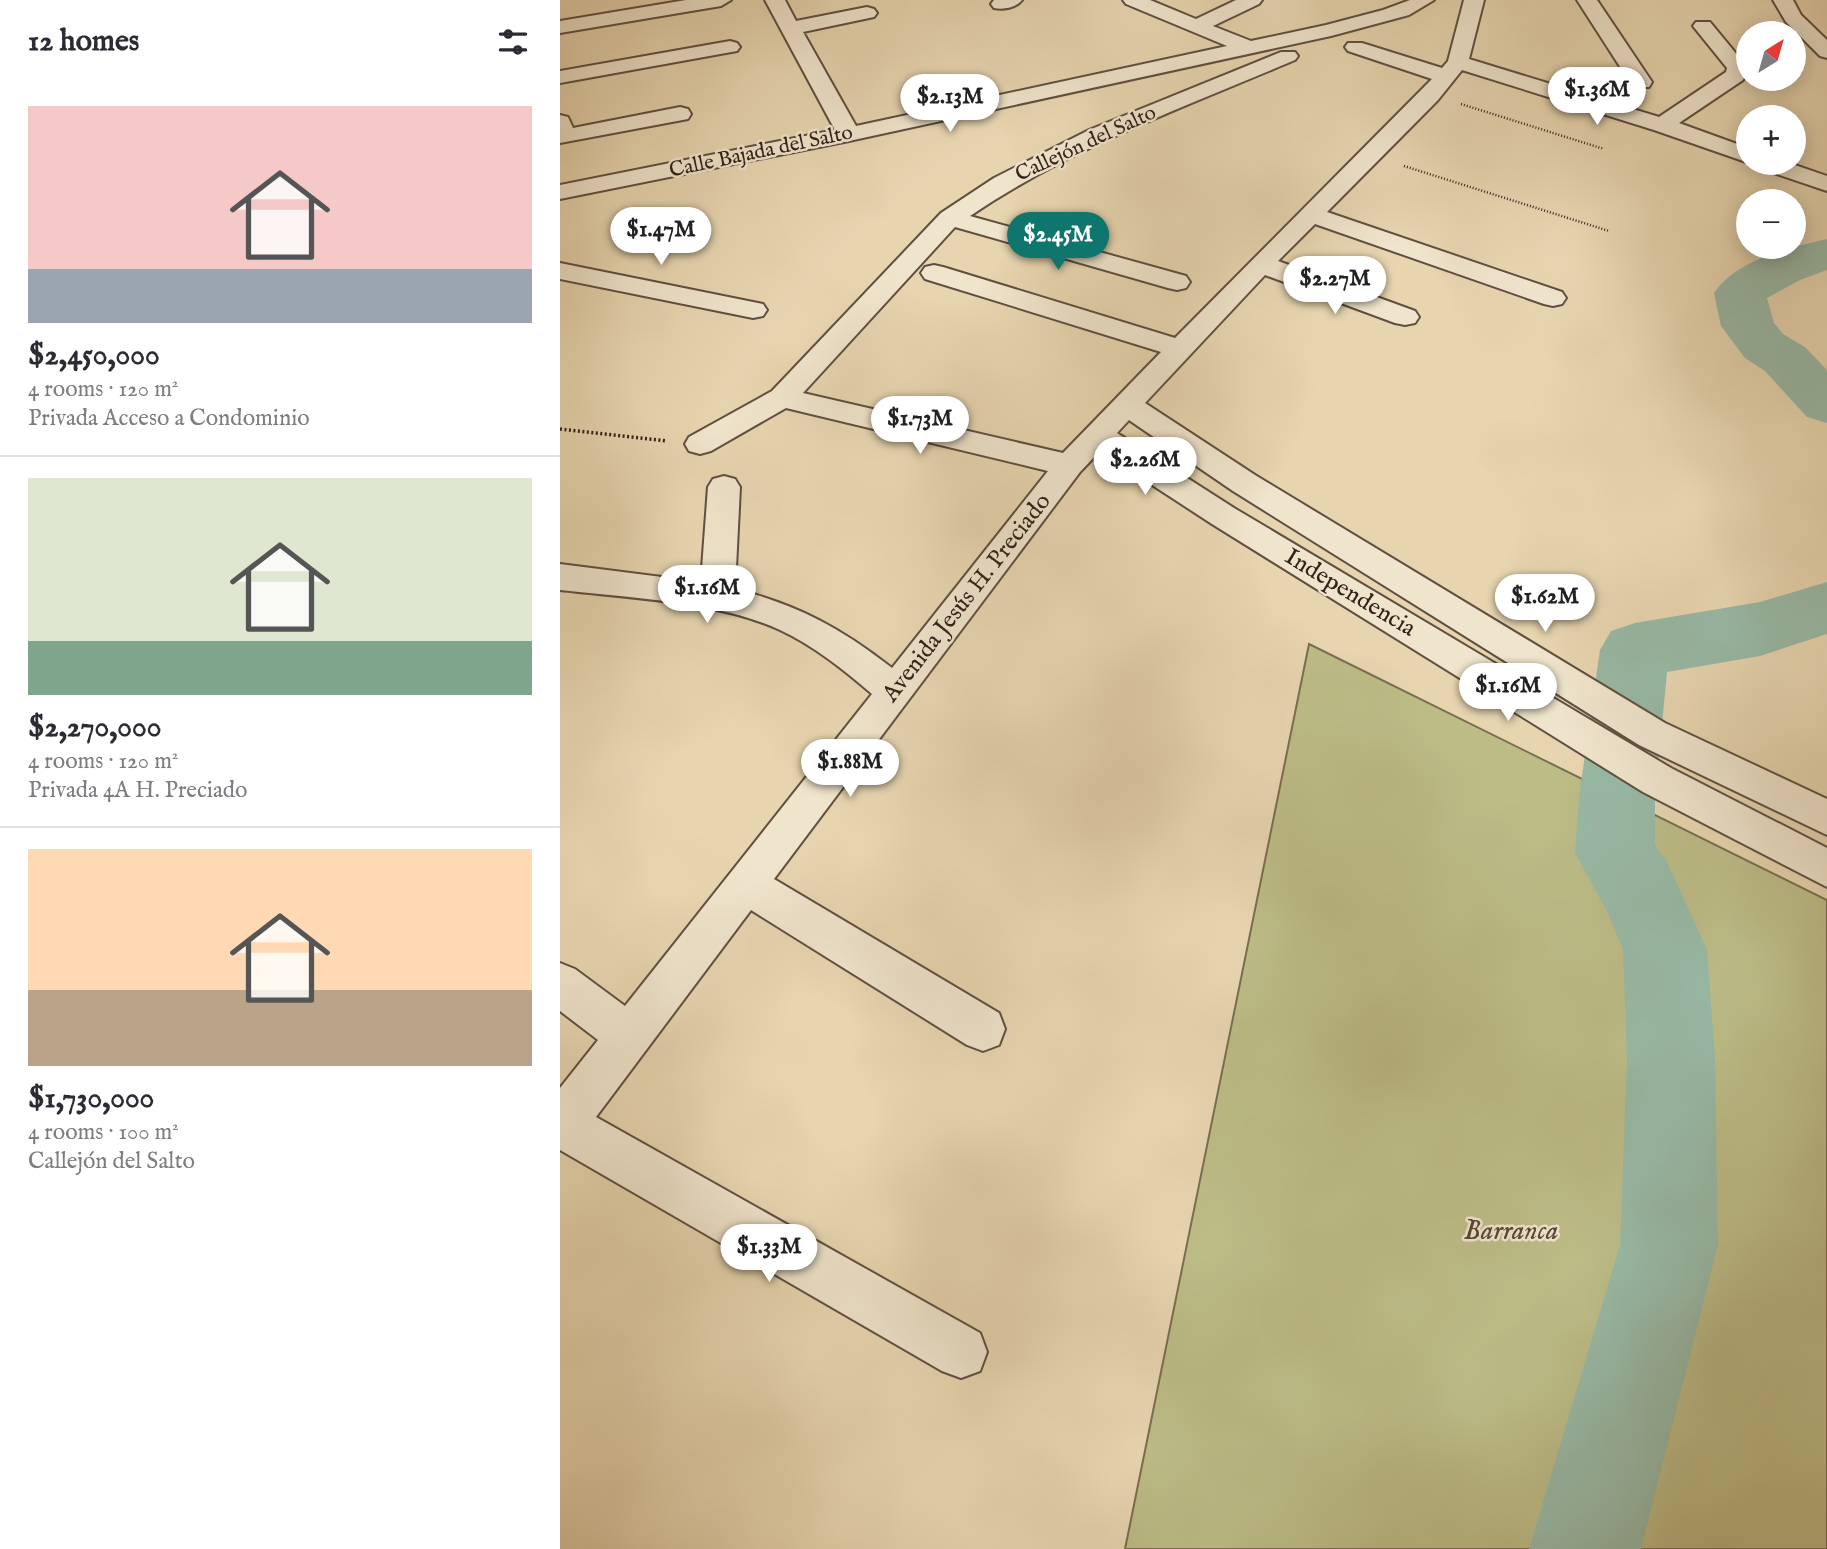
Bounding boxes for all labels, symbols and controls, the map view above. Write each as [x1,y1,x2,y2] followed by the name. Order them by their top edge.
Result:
[1736,21,1806,91] north arrow
[1736,21,1806,259] map controls
[28,23,139,61] text: 12 homes
[494,23,532,61] icon: filters
[1540,68,1654,127] pin: $1.36M
[893,74,1007,134] pin: $2.13M
[1564,75,1630,104] text: $1.36M
[916,82,984,111] text: $2.13M
[1011,100,1161,188] street label: Callejón del Salto
[1736,105,1806,175] button: +
[667,119,855,185] street label: Calle Bajada del Salto
[217,152,343,278] icon: home
[1736,189,1806,259] button: −
[604,208,718,267] pin: $1.47M
[1001,212,1115,272] pin: $2.45M
[626,215,696,244] text: $1.47M
[1023,220,1093,249] text: $2.45M
[1278,256,1392,316] pin: $2.27M
[1299,264,1371,293] text: $2.27M
[28,337,160,375] text: $2,450,000
[28,375,178,404] text: 4 rooms · 120 m²
[863,396,977,456] pin: $1.73M
[28,404,310,433] text: Privada Acceso a Condominio
[887,404,953,433] text: $1.73M
[1088,438,1202,497] pin: $2.26M
[1110,445,1180,474] text: $2.26M
[875,487,1058,710] street label: Avenida Jesús H. Preciado
[217,524,343,650] icon: home
[1279,542,1422,645] street label: Independencia
[650,566,764,625] pin: $1.16M
[674,573,740,602] text: $1.16M
[1488,574,1602,634] pin: $1.62M
[1511,582,1579,611] text: $1.62M
[1451,664,1565,723] pin: $1.16M
[1475,671,1541,700] text: $1.16M
[28,709,161,747] text: $2,270,000
[793,740,907,799] pin: $1.88M
[28,747,178,776] text: 4 rooms · 120 m²
[817,747,883,776] text: $1.88M
[28,776,248,805] text: Privada 4A H. Preciado
[217,895,343,1021] icon: home
[28,1080,154,1118] text: $1,730,000
[28,1118,179,1147] text: 4 rooms · 100 m²
[28,1147,195,1176] text: Callejón del Salto
[1463,1214,1559,1249] park label: Barranca
[712,1224,826,1284] pin: $1.33M
[736,1232,802,1261] text: $1.33M

